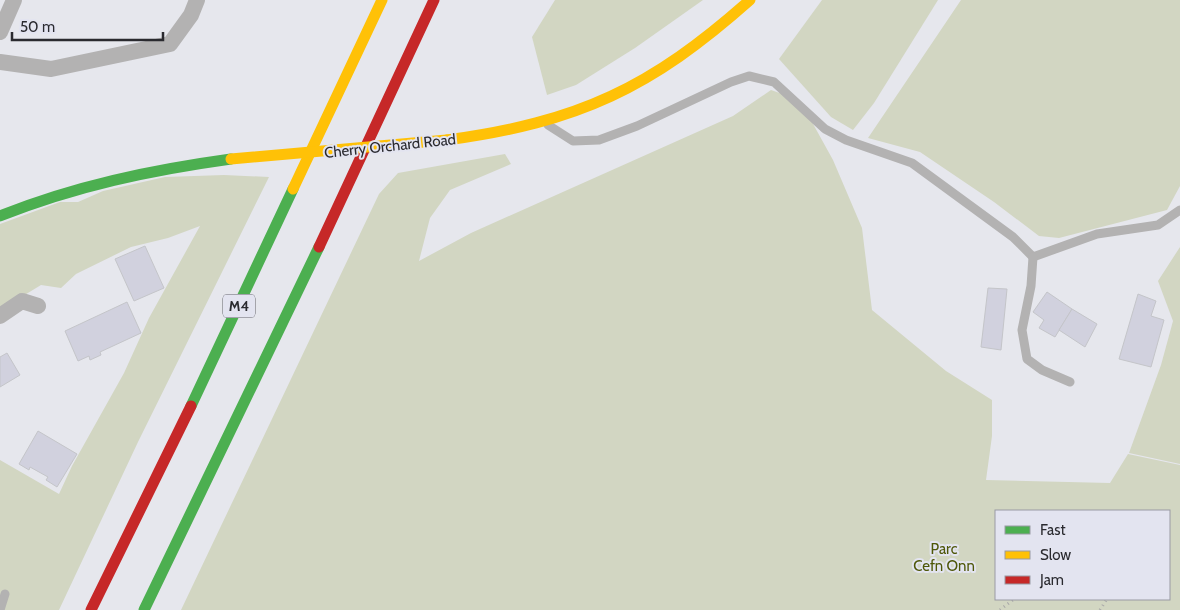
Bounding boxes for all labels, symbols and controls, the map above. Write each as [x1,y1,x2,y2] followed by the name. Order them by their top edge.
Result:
[12,10,164,42] scale bar
[20,18,55,36] text: 50 m
[323,130,457,162] street label: Cherry Orchard Road
[223,294,255,318] road number: M4
[995,510,1170,600] legend
[1040,521,1065,539] text: Fast
[913,540,975,575] park label: Parc Cefn Onn
[1040,546,1071,564] text: Slow
[1039,571,1064,589] text: Jam

